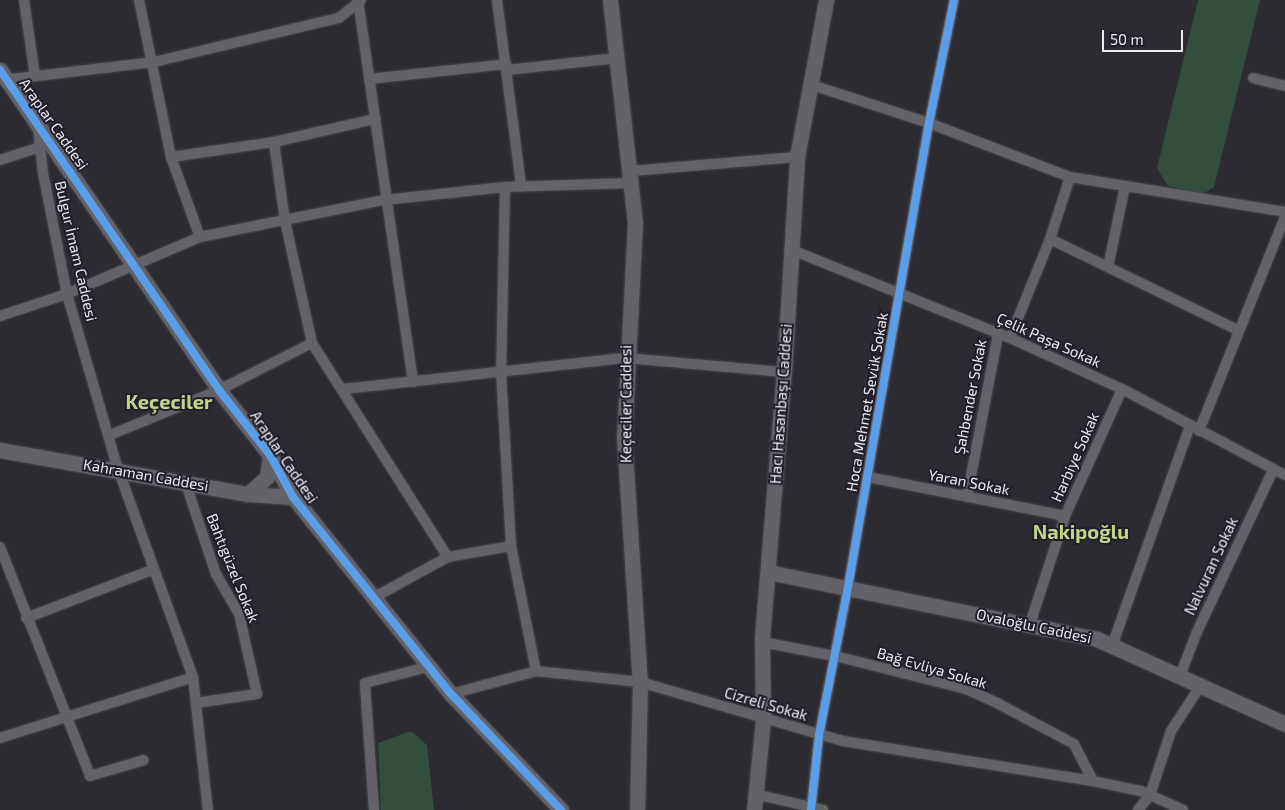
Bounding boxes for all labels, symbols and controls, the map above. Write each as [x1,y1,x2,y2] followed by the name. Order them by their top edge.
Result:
[1105,20,1186,52] scale bar
[1110,30,1144,48] text: 50 m
[16,75,92,173] street label: Araplar Caddesi
[51,179,101,323] street label: Bulgur İmam Caddesi
[994,309,1104,371] street label: Çelik Paşa Sokak
[842,311,892,493] street label: Hoca Mehmet Sevük Sokak
[766,323,796,485] street label: Hacı Hasanbaşı Caddesi
[950,338,990,456] street label: Şahbender Sokak
[617,345,635,463] street label: Keçeciler Caddesi
[125,389,213,413] district label: Keçeciler
[246,407,322,507] street label: Araplar Caddesi
[1047,409,1103,505] street label: Harbiye Sokak
[82,455,210,495] street label: Kahraman Caddesi
[927,465,1011,499] street label: Yaran Sokak
[203,511,263,625] street label: Bahtıgüzel Sokak
[1180,514,1242,618] street label: Nalvuran Sokak
[1033,519,1129,543] district label: Nakipoğlu
[975,605,1093,647] street label: Ovaloğlu Caddesi
[875,644,989,692] street label: Bağ Evliya Sokak
[722,684,810,724] street label: Cizreli Sokak

